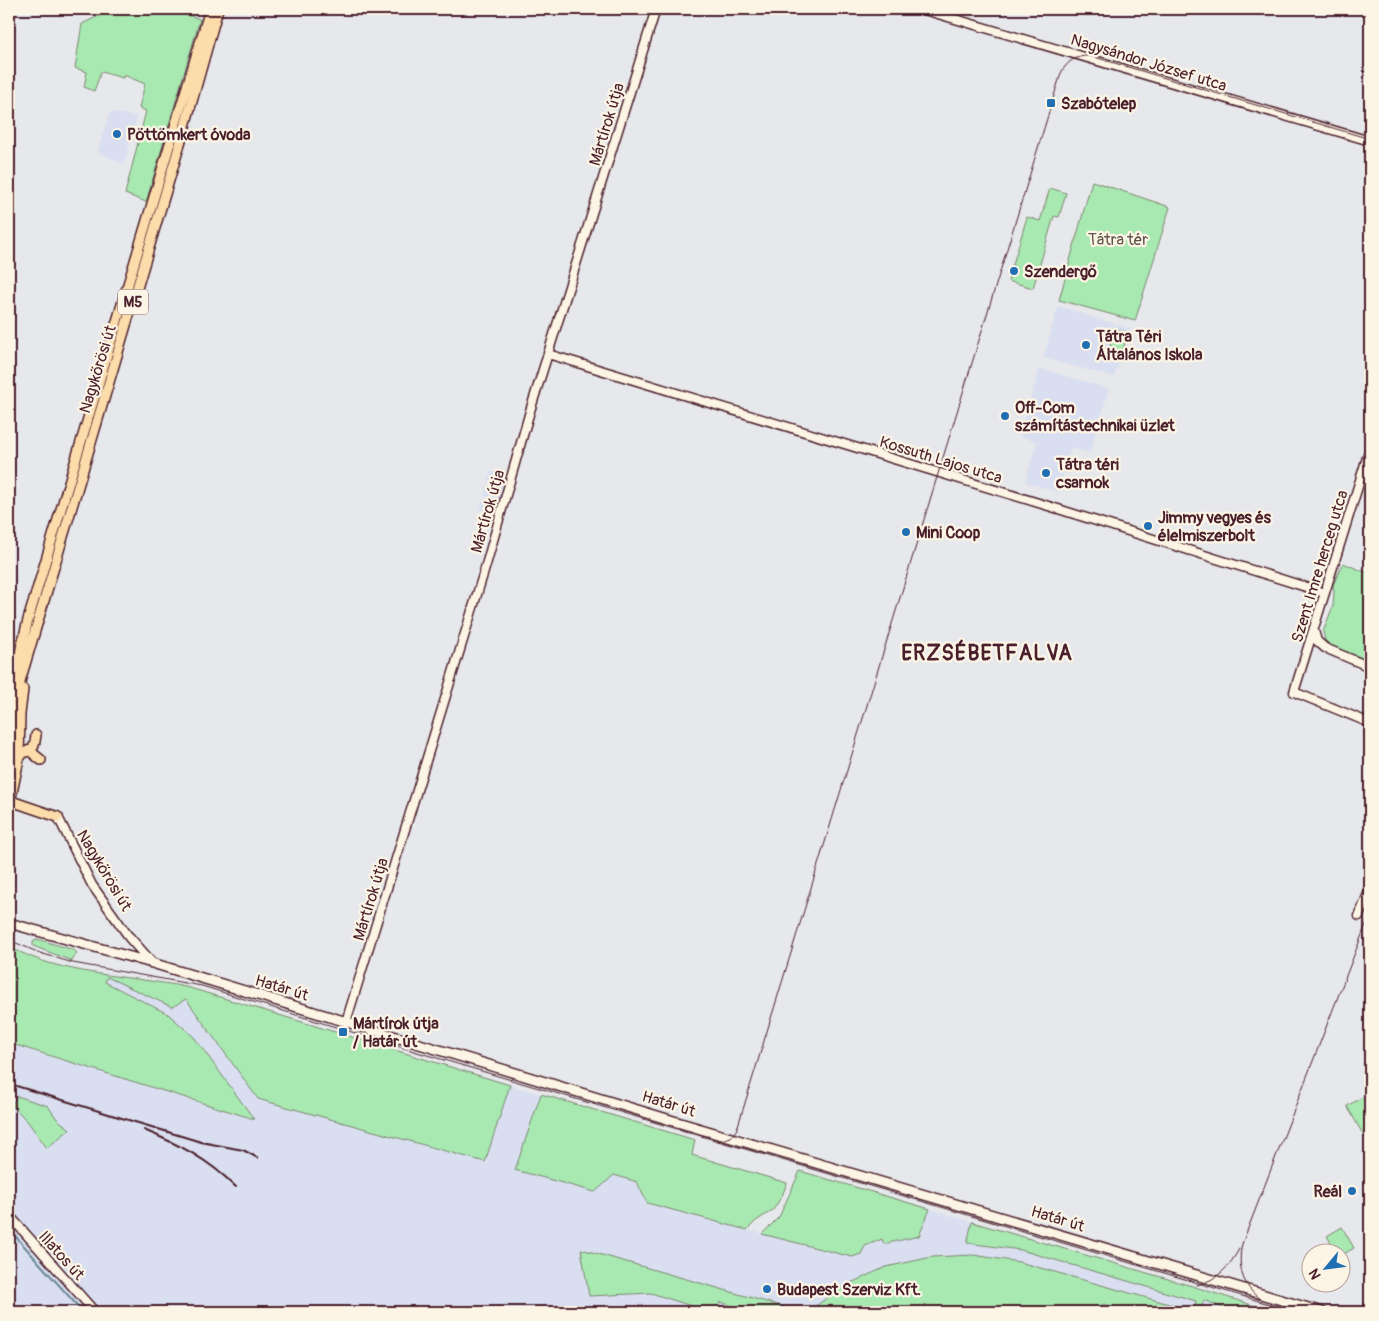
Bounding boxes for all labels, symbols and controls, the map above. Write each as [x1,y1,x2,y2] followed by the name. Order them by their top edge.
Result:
[1068,30,1229,96] street label: Nagysándor József utca
[585,80,629,168] street label: Mártírok útja
[1061,94,1137,114] place label: Szabótelep
[1045,97,1057,109] marker: Szabótelep
[127,125,251,145] place label: Pöttömkert óvoda
[111,128,123,140] marker: Pöttömkert óvoda
[1088,230,1148,250] park label: Tátra tér
[1024,262,1097,282] place label: Szendergő
[1008,265,1020,277] marker: Szendergő
[118,290,148,314] road number: M5
[75,322,121,416] street label: Nagykőrösi út
[1095,327,1203,365] place label: Tátra Téri Általános Iskola
[1080,339,1092,351] marker: Tátra Téri Általános Iskola
[1015,398,1175,436] place label: Off-Com számítástechnikai üzlet
[999,410,1011,422] marker: Off-Com számítástechnikai üzlet
[877,432,1004,488] street label: Kossuth Lajos utca
[1055,455,1119,493] place label: Tátra téri csarnok
[467,467,509,555] street label: Mártírok útja
[1040,467,1052,479] marker: Tátra téri csarnok
[1287,488,1353,645] street label: Szent Imre herceg utca
[1157,508,1272,546] place label: Jimmy vegyes és élelmiszerbolt
[1142,520,1154,532] marker: Jimmy vegyes és élelmiszerbolt
[916,523,981,543] place label: Mini Coop
[900,526,912,538] marker: Mini Coop
[901,639,1073,667] district label: ERZSÉBETFALVA
[72,826,136,915] street label: Nagykőrösi út
[349,855,393,943] street label: Mártírok útja
[253,970,311,1006] street label: Határ út
[353,1014,439,1052] place label: Mártírok útja / Határ út
[337,1026,349,1038] marker: Mártírok útja / Határ út
[640,1086,698,1122] street label: Határ út
[1314,1182,1342,1202] place label: Reál
[1346,1185,1358,1197] marker: Reál
[1029,1201,1087,1237] street label: Határ út
[34,1227,89,1285] street label: Illatos út
[1302,1244,1352,1294] north arrow
[1305,1266,1325,1282] text: N
[777,1280,921,1300] place label: Budapest Szerviz Kft.
[761,1283,773,1295] marker: Budapest Szerviz Kft.

